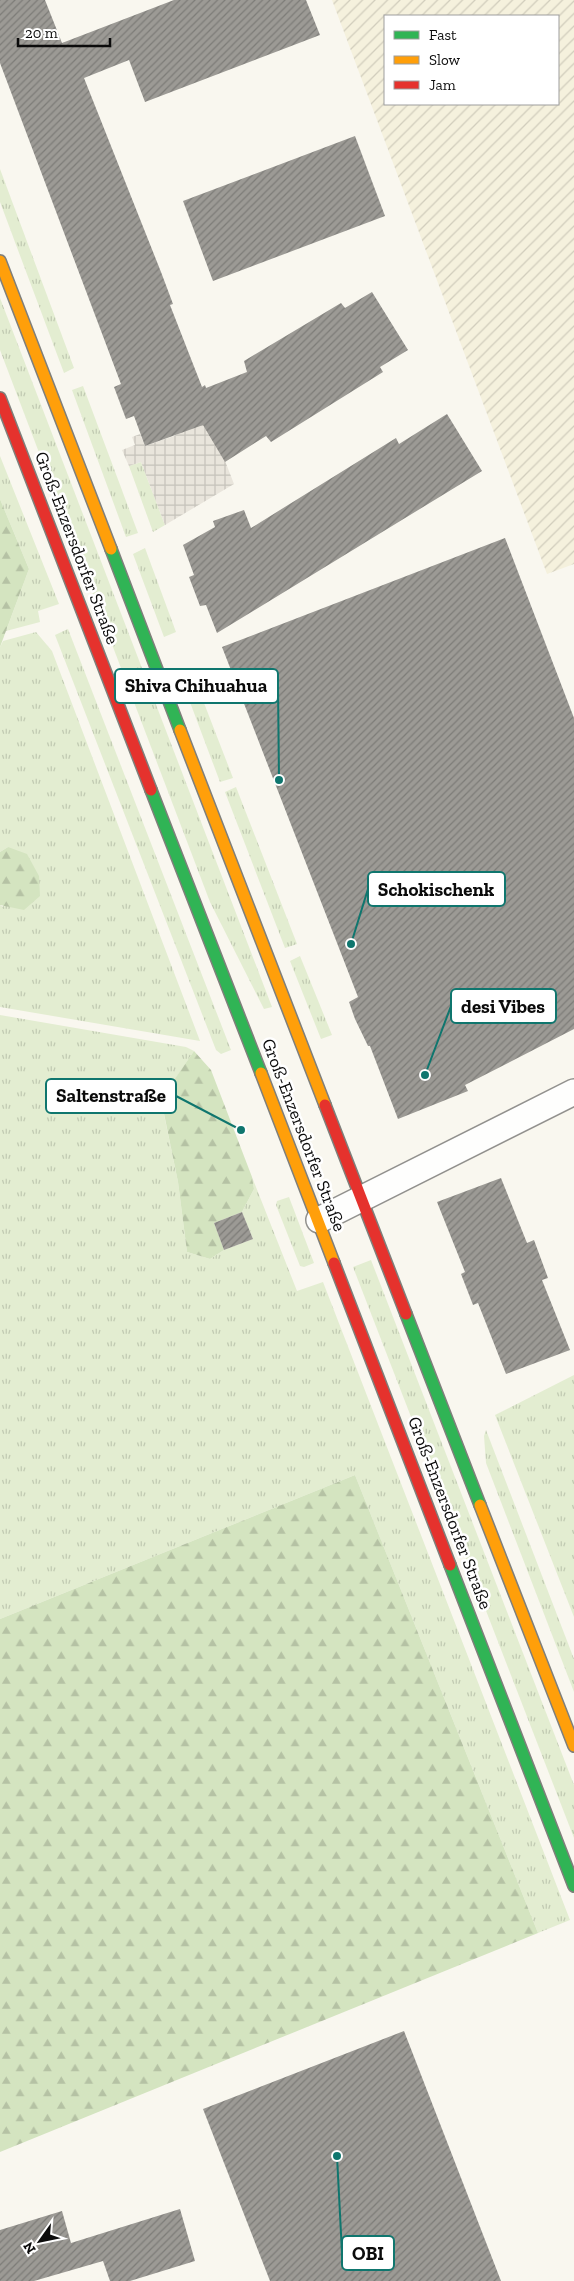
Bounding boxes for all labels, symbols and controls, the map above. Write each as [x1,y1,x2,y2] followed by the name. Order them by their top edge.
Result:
[18,15,110,47] scale bar
[384,15,559,105] legend
[25,24,58,42] text: 20 m
[429,26,457,44] text: Fast
[429,51,461,69] text: Slow
[429,76,456,94] text: Jam
[30,448,124,648] street label: Groß-Enzersdorfer Straße
[115,669,278,703] callout: Shiva Chihuahua
[125,674,268,697] text: Shiva Chihuahua
[368,872,505,906] callout: Schokischenk
[378,878,495,901] text: Schokischenk
[451,989,556,1023] callout: desi Vibes
[461,995,545,1018] text: desi Vibes
[257,1035,351,1235] street label: Groß-Enzersdorfer Straße
[46,1079,176,1113] callout: Saltenstraße
[56,1084,166,1107] text: Saltenstraße
[403,1413,497,1613] street label: Groß-Enzersdorfer Straße
[15,2216,65,2266] north arrow
[342,2236,394,2270] callout: OBI
[19,2238,40,2257] text: N
[352,2242,384,2265] text: OBI

